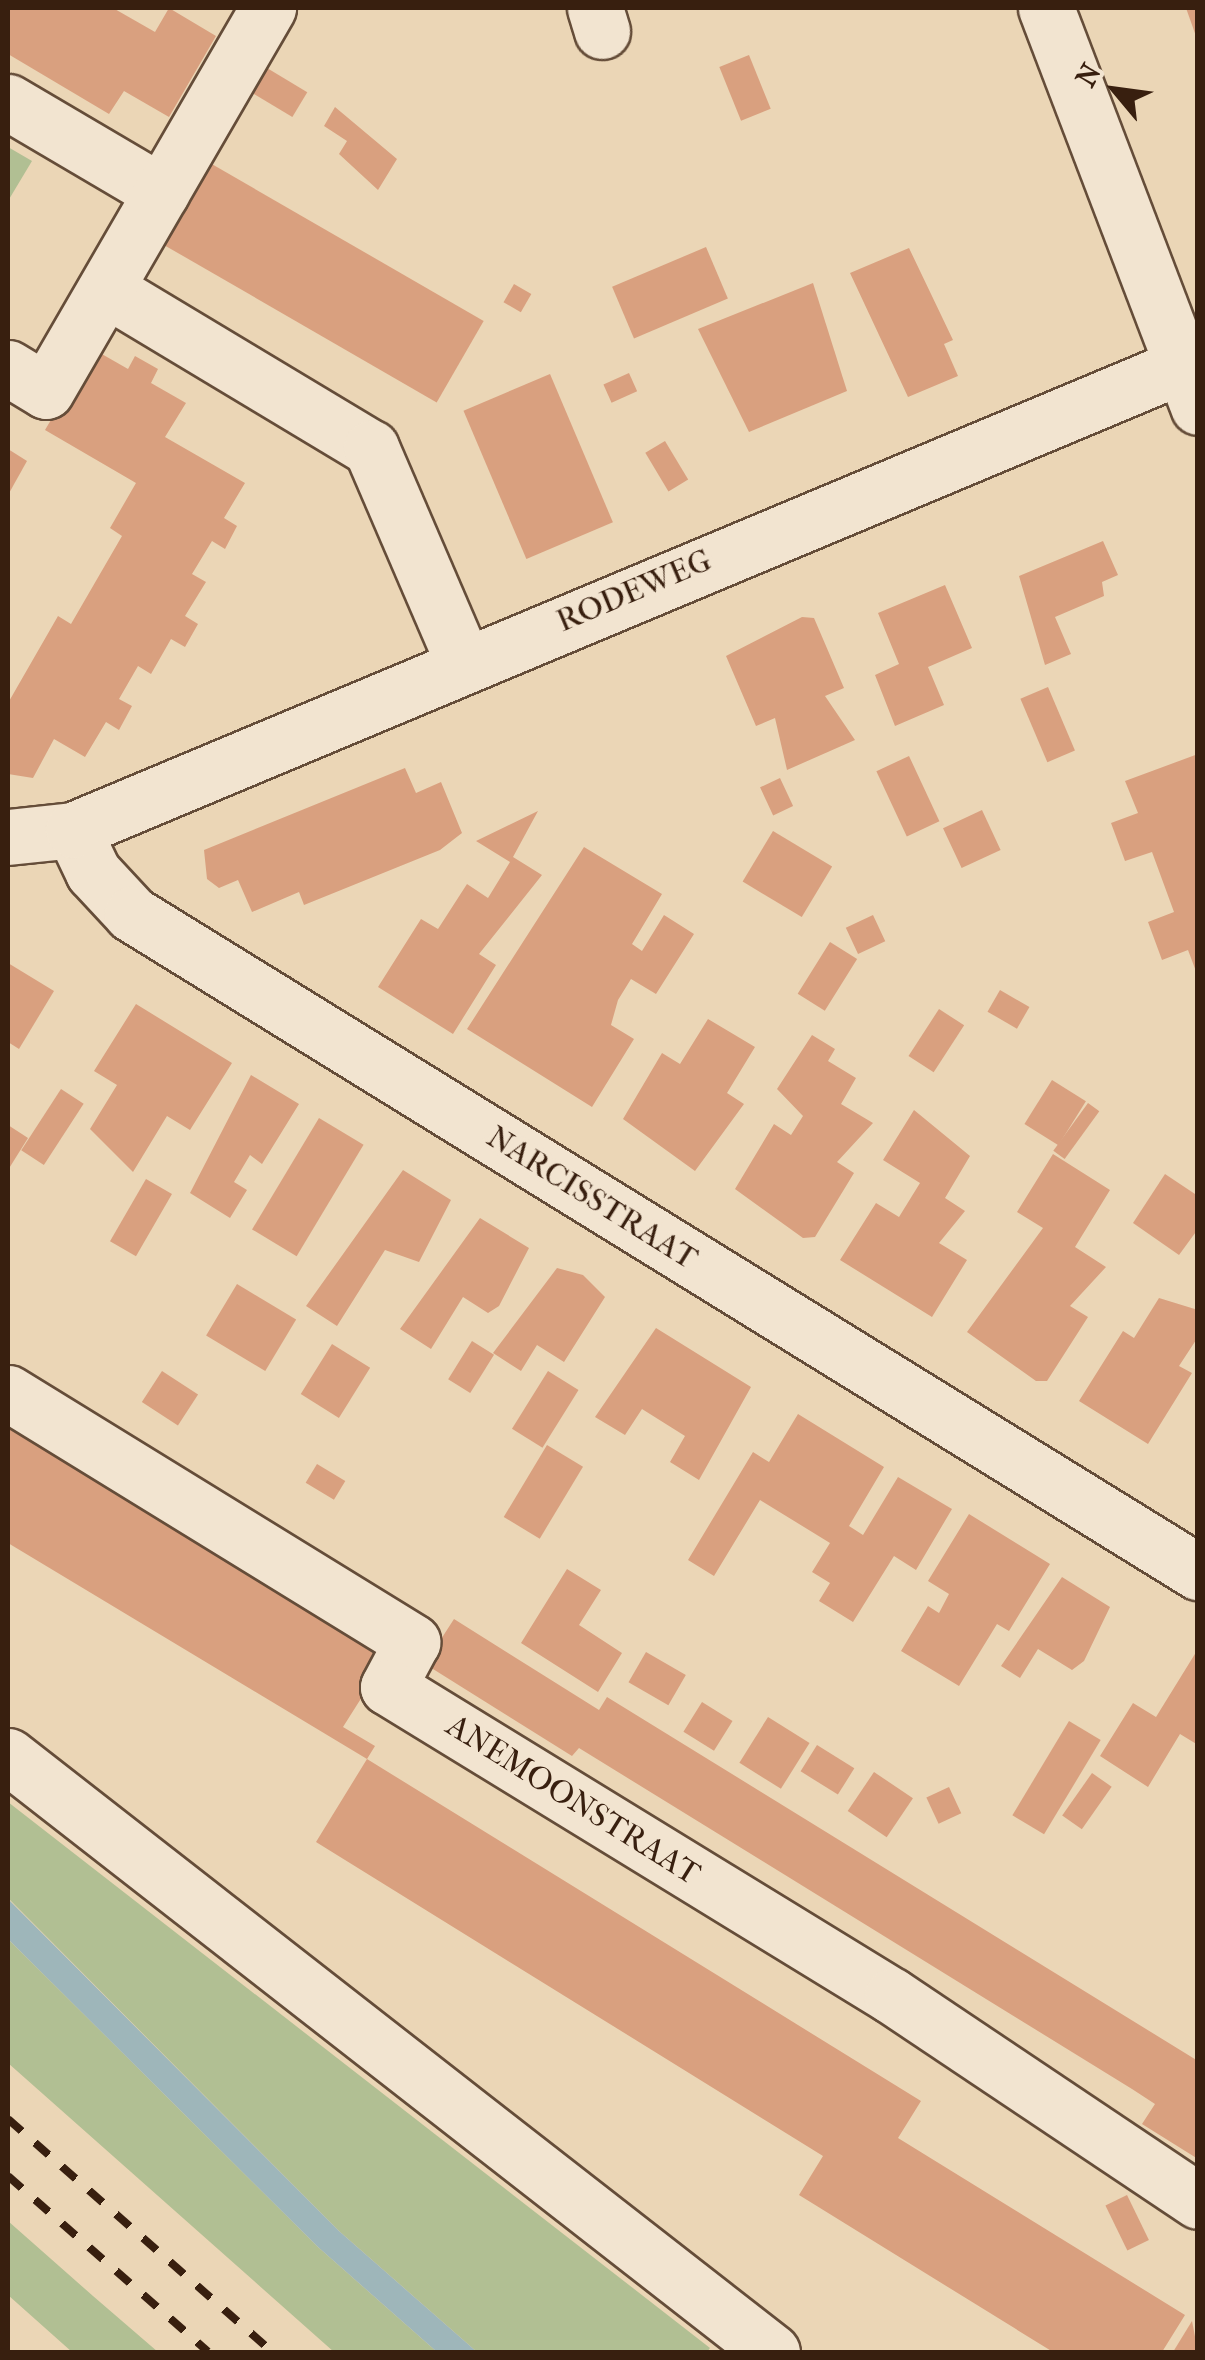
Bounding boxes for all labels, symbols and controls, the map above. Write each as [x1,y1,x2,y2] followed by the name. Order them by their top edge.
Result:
[1065,40,1165,140] north arrow
[1069,58,1108,93] text: N
[551,541,717,641] street label: RODEWEG
[480,1118,704,1278] street label: NARCISSTRAAT
[439,1707,707,1893] street label: ANEMOONSTRAAT

